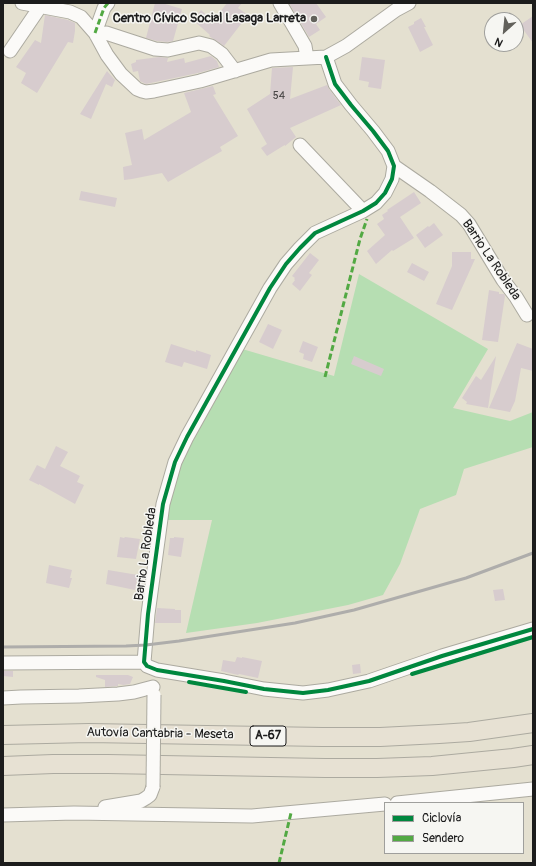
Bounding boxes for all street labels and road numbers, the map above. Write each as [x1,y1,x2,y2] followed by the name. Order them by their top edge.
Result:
[458,217,524,303] street label: Barrio La Robleda
[132,506,160,602] street label: Barrio La Robleda
[86,725,234,743] street label: Autovía Cantabria - Meseta
[250,726,286,746] road number: A-67

